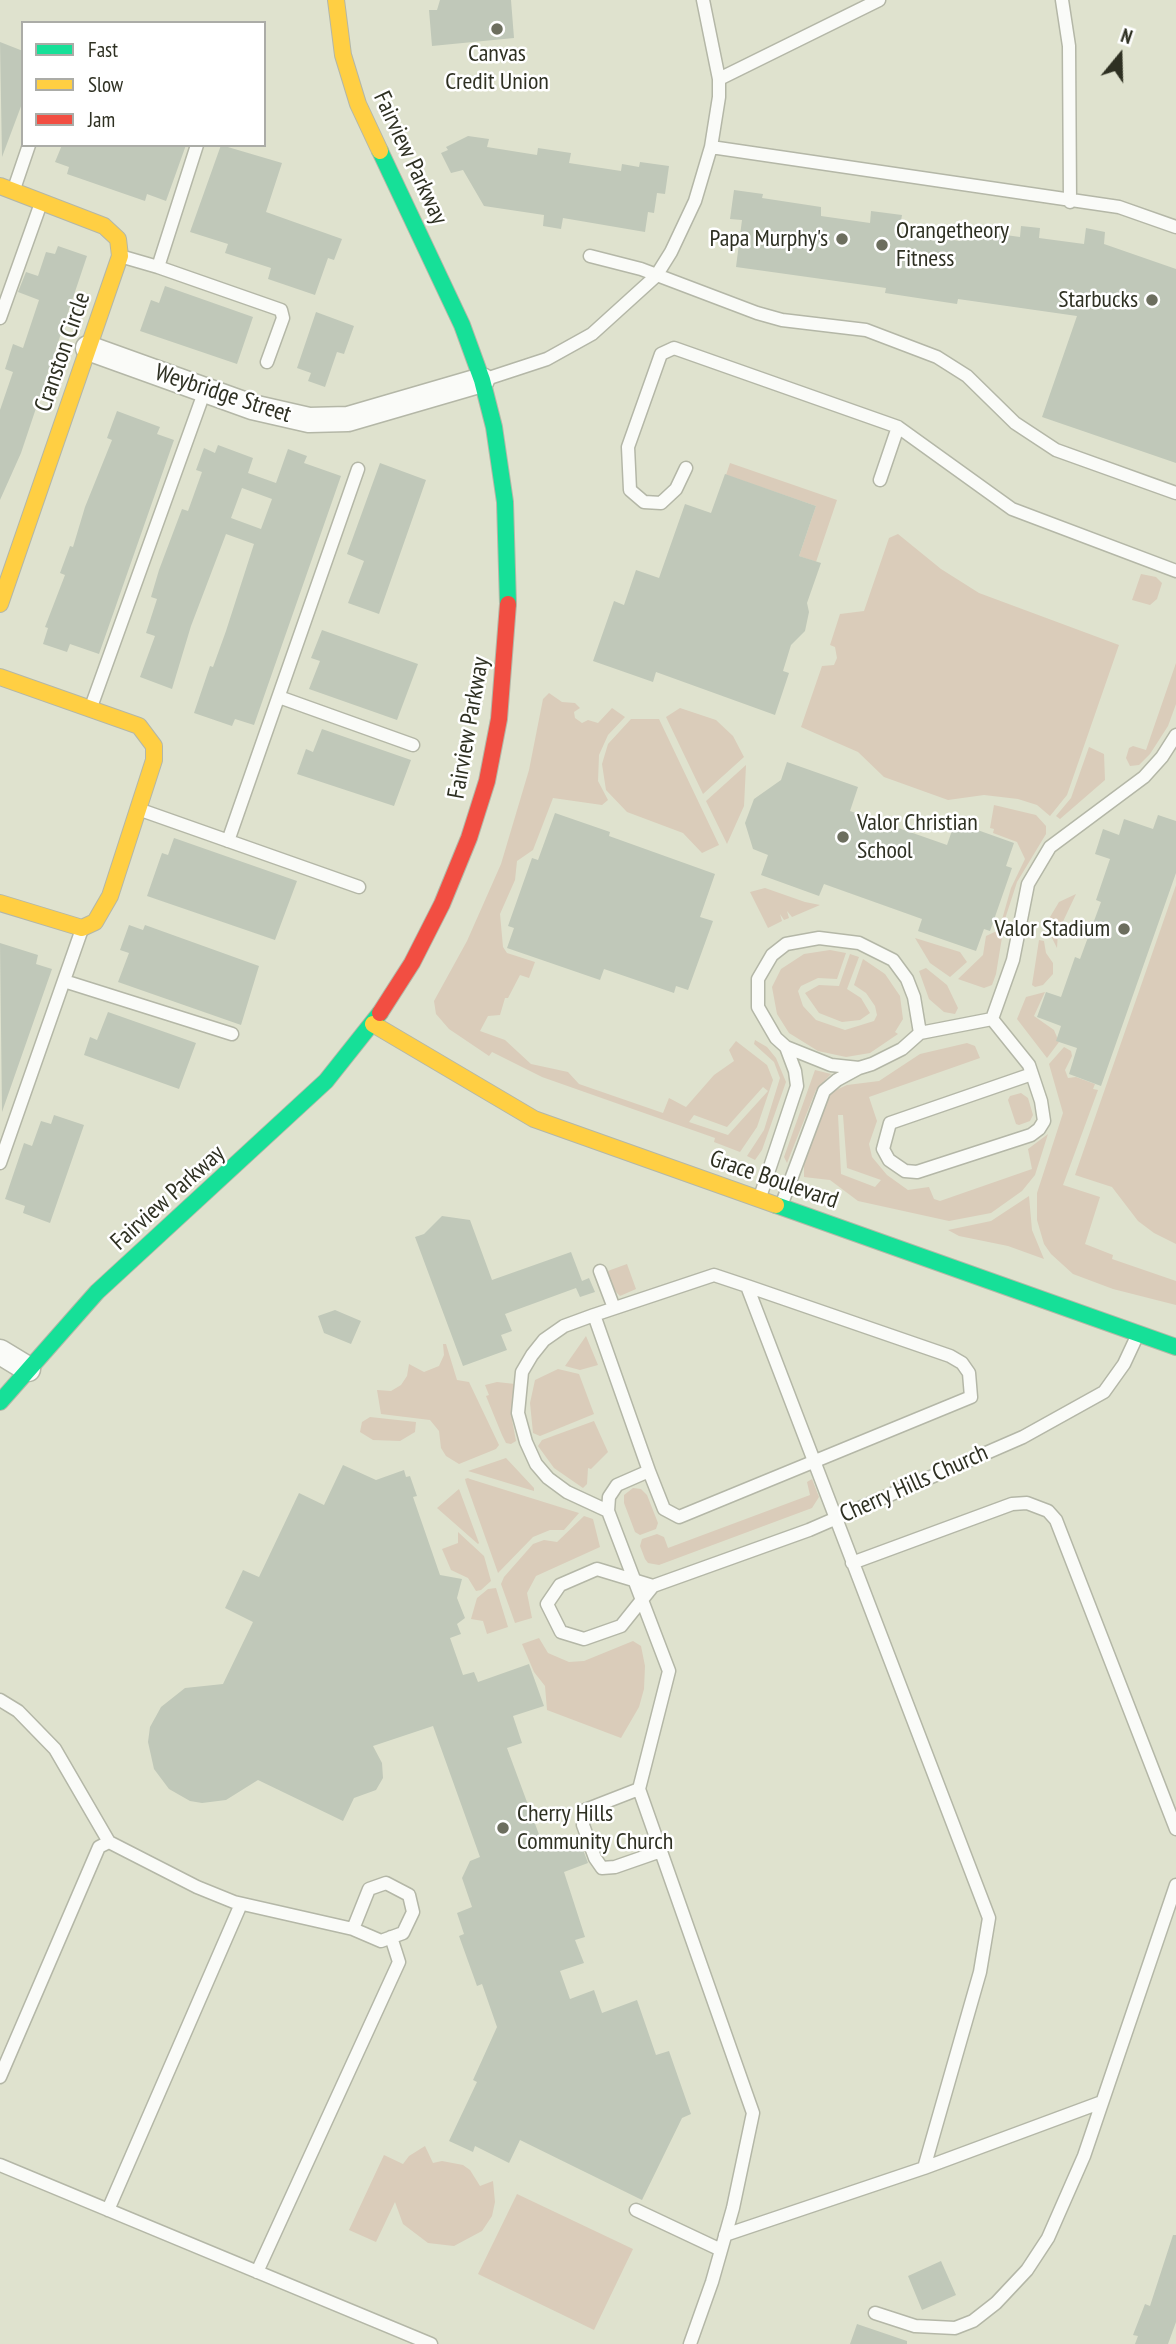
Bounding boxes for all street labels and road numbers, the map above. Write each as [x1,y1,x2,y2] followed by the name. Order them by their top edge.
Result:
[367,87,453,229] street label: Fairview Parkway
[29,288,97,416] street label: Cranston Circle
[151,358,295,430] street label: Weybridge Street
[442,655,496,801] street label: Fairview Parkway
[105,1139,231,1257] street label: Fairview Parkway
[706,1145,842,1215] street label: Grace Boulevard
[836,1439,992,1529] street label: Cherry Hills Church

